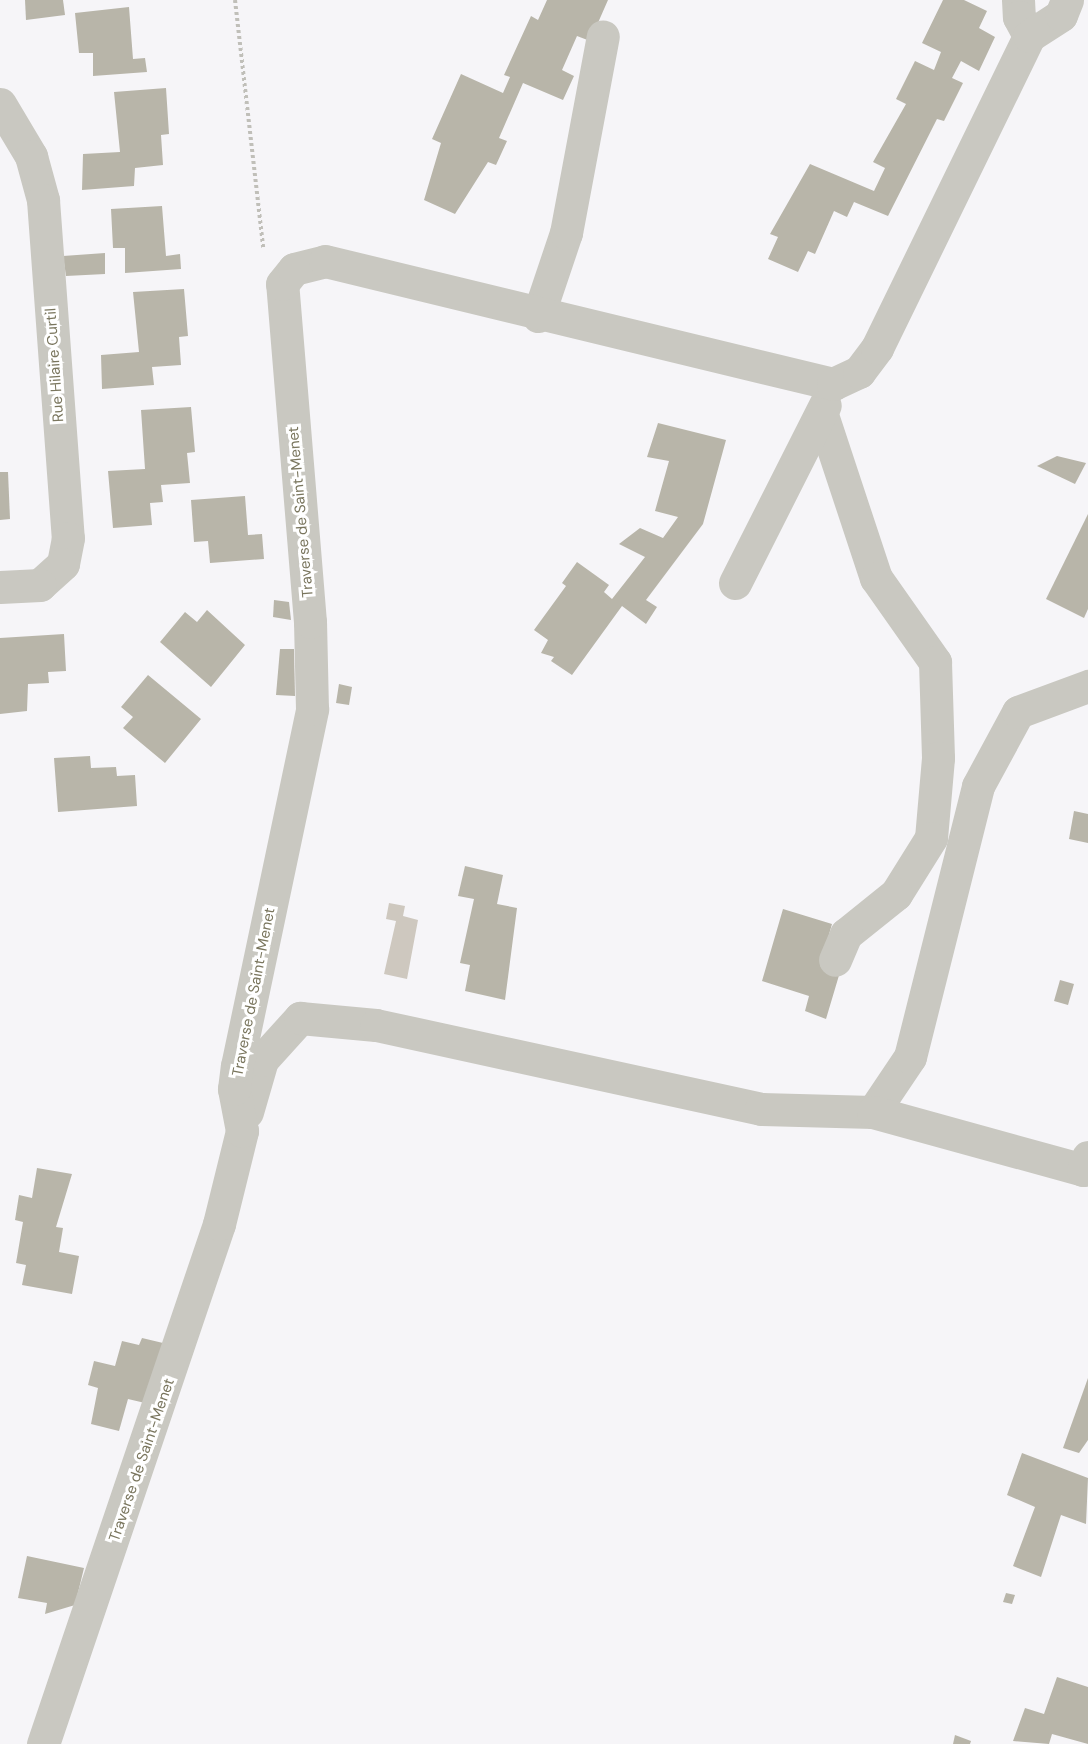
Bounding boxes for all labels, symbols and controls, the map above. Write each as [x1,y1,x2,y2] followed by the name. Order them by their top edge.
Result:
[42,307,68,423] street label: Rue Hilaire Curtil
[285,426,317,598] street label: Traverse de Saint-Menet
[229,906,279,1078] street label: Traverse de Saint-Menet
[106,1376,178,1544] street label: Traverse de Saint-Menet

